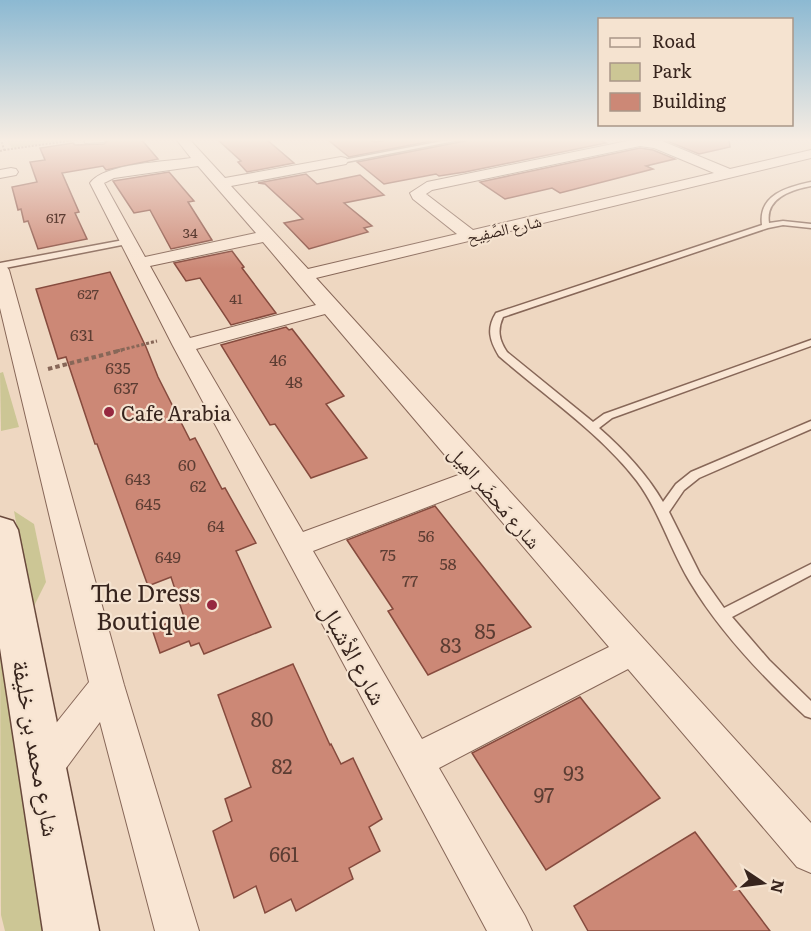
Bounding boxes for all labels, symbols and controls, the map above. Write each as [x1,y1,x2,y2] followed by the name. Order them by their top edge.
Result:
[598,18,793,126] legend
[652,27,696,54] text: Road
[652,57,693,84] text: Park
[652,87,727,114] text: Building
[46,207,66,227] house number: 617
[464,208,544,248] street label: شارع الصَّفِيح
[182,222,198,242] house number: 34
[77,283,99,303] house number: 627
[229,288,243,308] house number: 41
[70,322,94,346] house number: 631
[269,347,287,371] house number: 46
[105,355,131,379] house number: 635
[285,369,303,393] house number: 48
[114,375,138,399] house number: 637
[121,397,231,427] place label: Cafe Arabia
[102,405,116,419] marker: Cafe Arabia
[443,438,549,554] street label: شارع مَحضَر المِيل
[178,452,196,476] house number: 60
[125,466,151,490] house number: 643
[190,473,206,497] house number: 62
[135,491,161,515] house number: 645
[207,513,225,537] house number: 64
[418,523,435,547] house number: 56
[380,542,396,566] house number: 75
[155,544,181,568] house number: 649
[440,551,457,575] house number: 58
[402,568,418,592] house number: 77
[90,574,200,637] place label: The Dress Boutique
[313,596,397,710] street label: شارع الأشبال
[205,598,219,612] marker: The Dress Boutique
[474,615,496,645] house number: 85
[440,629,462,659] house number: 83
[5,657,71,839] street label: شارع محمد بن خليفة
[251,703,273,733] house number: 80
[272,750,292,780] house number: 82
[563,757,585,787] house number: 93
[534,779,554,809] house number: 97
[269,838,299,868] house number: 661
[733,853,793,913] north arrow
[765,877,792,896] text: N

